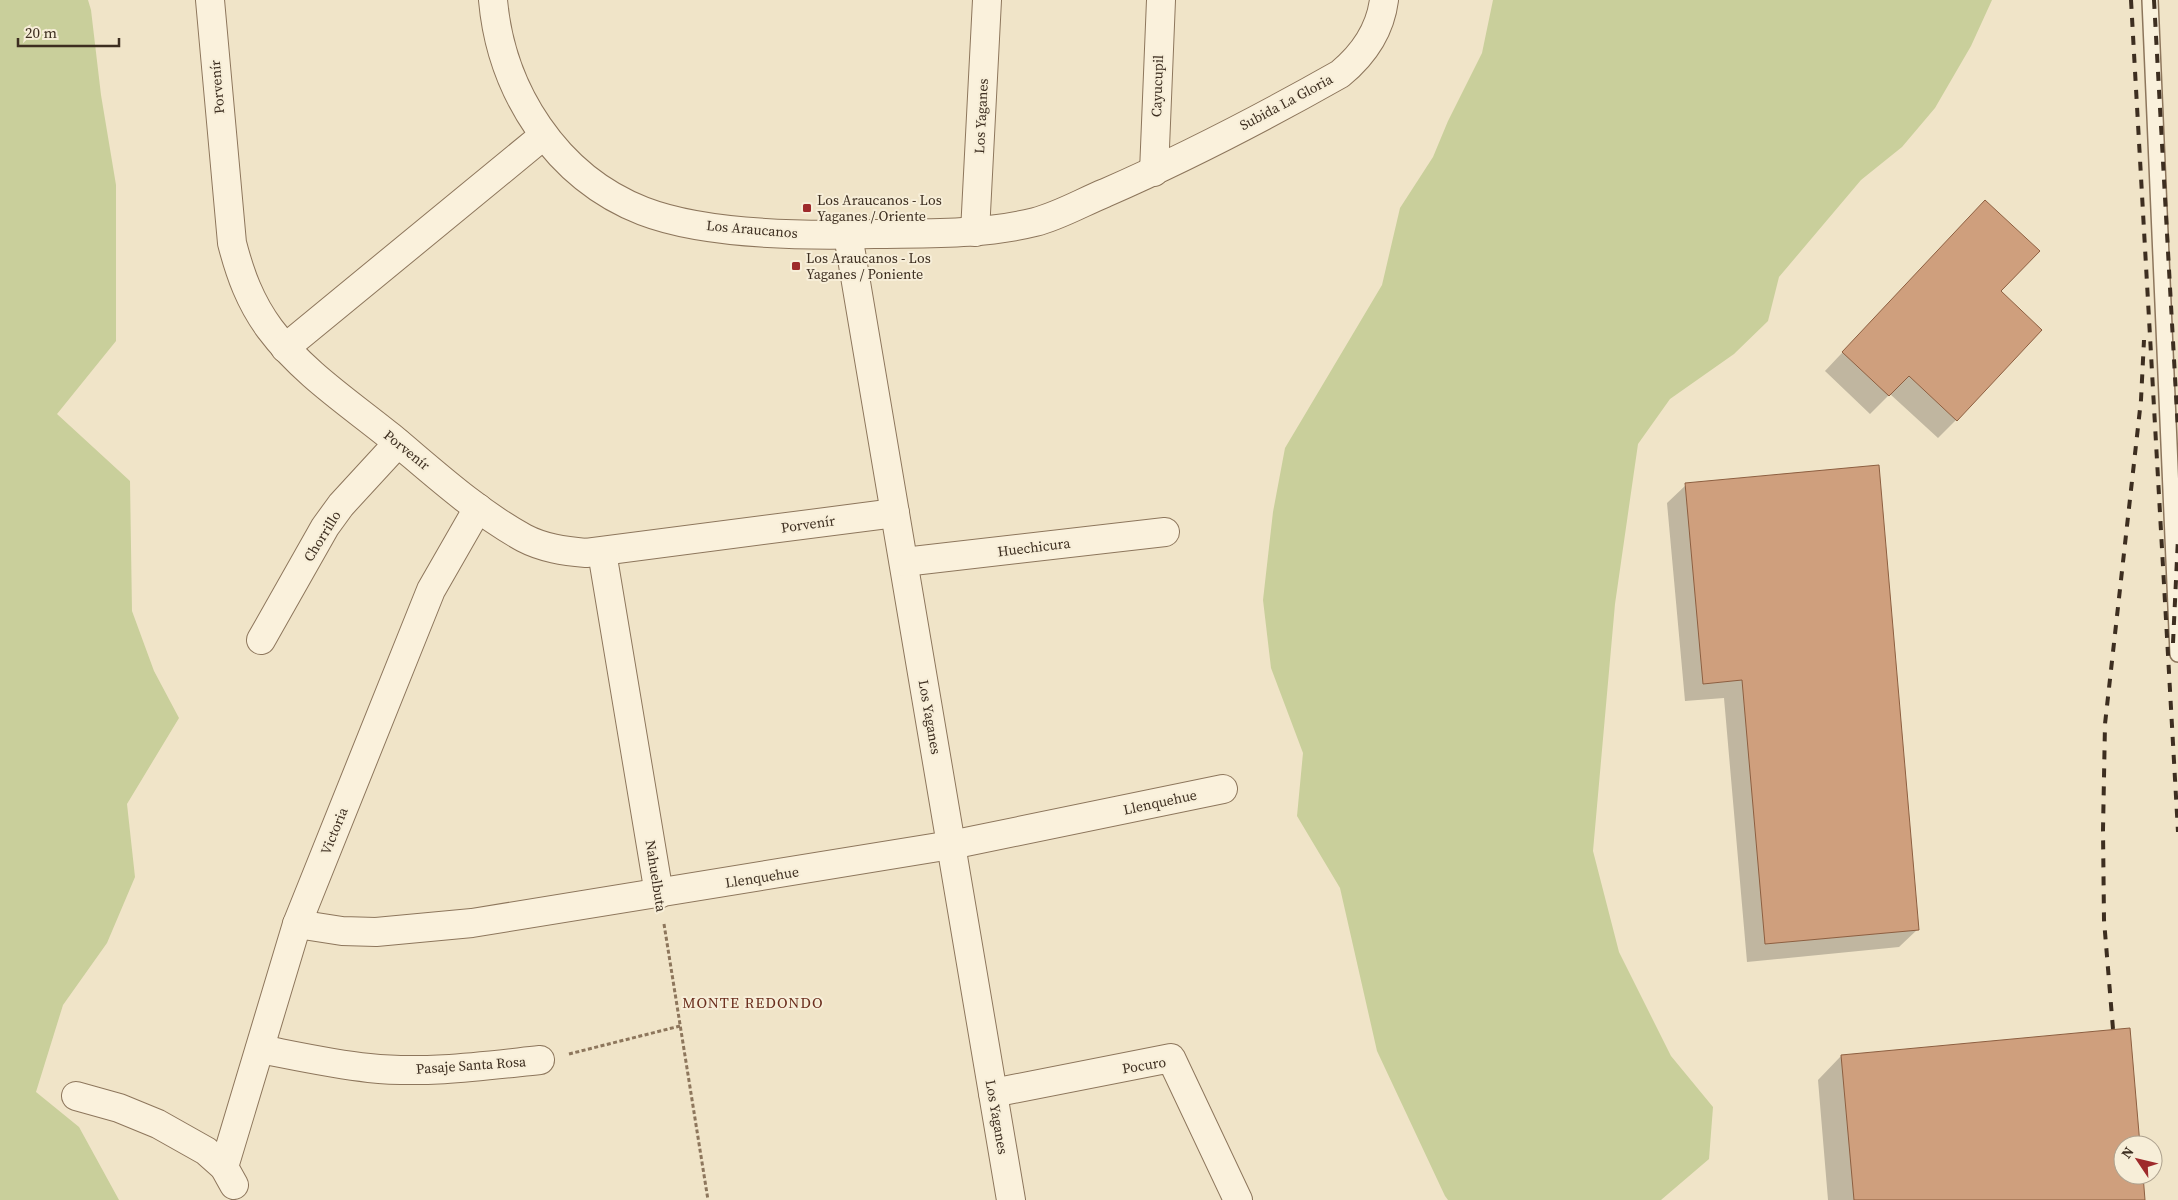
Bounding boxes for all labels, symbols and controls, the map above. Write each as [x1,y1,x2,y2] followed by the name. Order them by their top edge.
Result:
[18,15,119,47] scale bar
[25,22,57,43] text: 20 m
[1146,54,1168,118] street label: Cayucupil
[205,59,229,115] street label: Porvenír
[1236,69,1337,135] street label: Subida La Gloria
[969,78,993,154] street label: Los Yaganes
[817,190,942,226] place label: Los Araucanos - Los Yaganes / Oriente
[801,202,813,214] marker: Los Araucanos - Los Yaganes / Oriente
[705,215,799,243] street label: Los Araucanos
[806,248,931,284] place label: Los Araucanos - Los Yaganes / Poniente
[790,260,802,272] marker: Los Araucanos - Los Yaganes / Poniente
[380,425,434,475] street label: Porvenír
[298,506,346,565] street label: Chorrillo
[780,510,836,538] street label: Porvenír
[997,533,1072,561] street label: Huechicura
[914,678,946,756] street label: Los Yaganes
[1122,784,1198,820] street label: Llenquehue
[315,804,353,858] street label: Victoria
[640,839,672,914] street label: Nahuelbuta
[724,861,800,893] street label: Llenquehue
[682,992,824,1013] district label: MONTE REDONDO
[415,1051,528,1079] street label: Pasaje Santa Rosa
[1121,1052,1168,1078] street label: Pocuro
[981,1078,1013,1156] street label: Los Yaganes
[2113,1135,2163,1185] north arrow
[2116,1143,2138,1162] text: N

